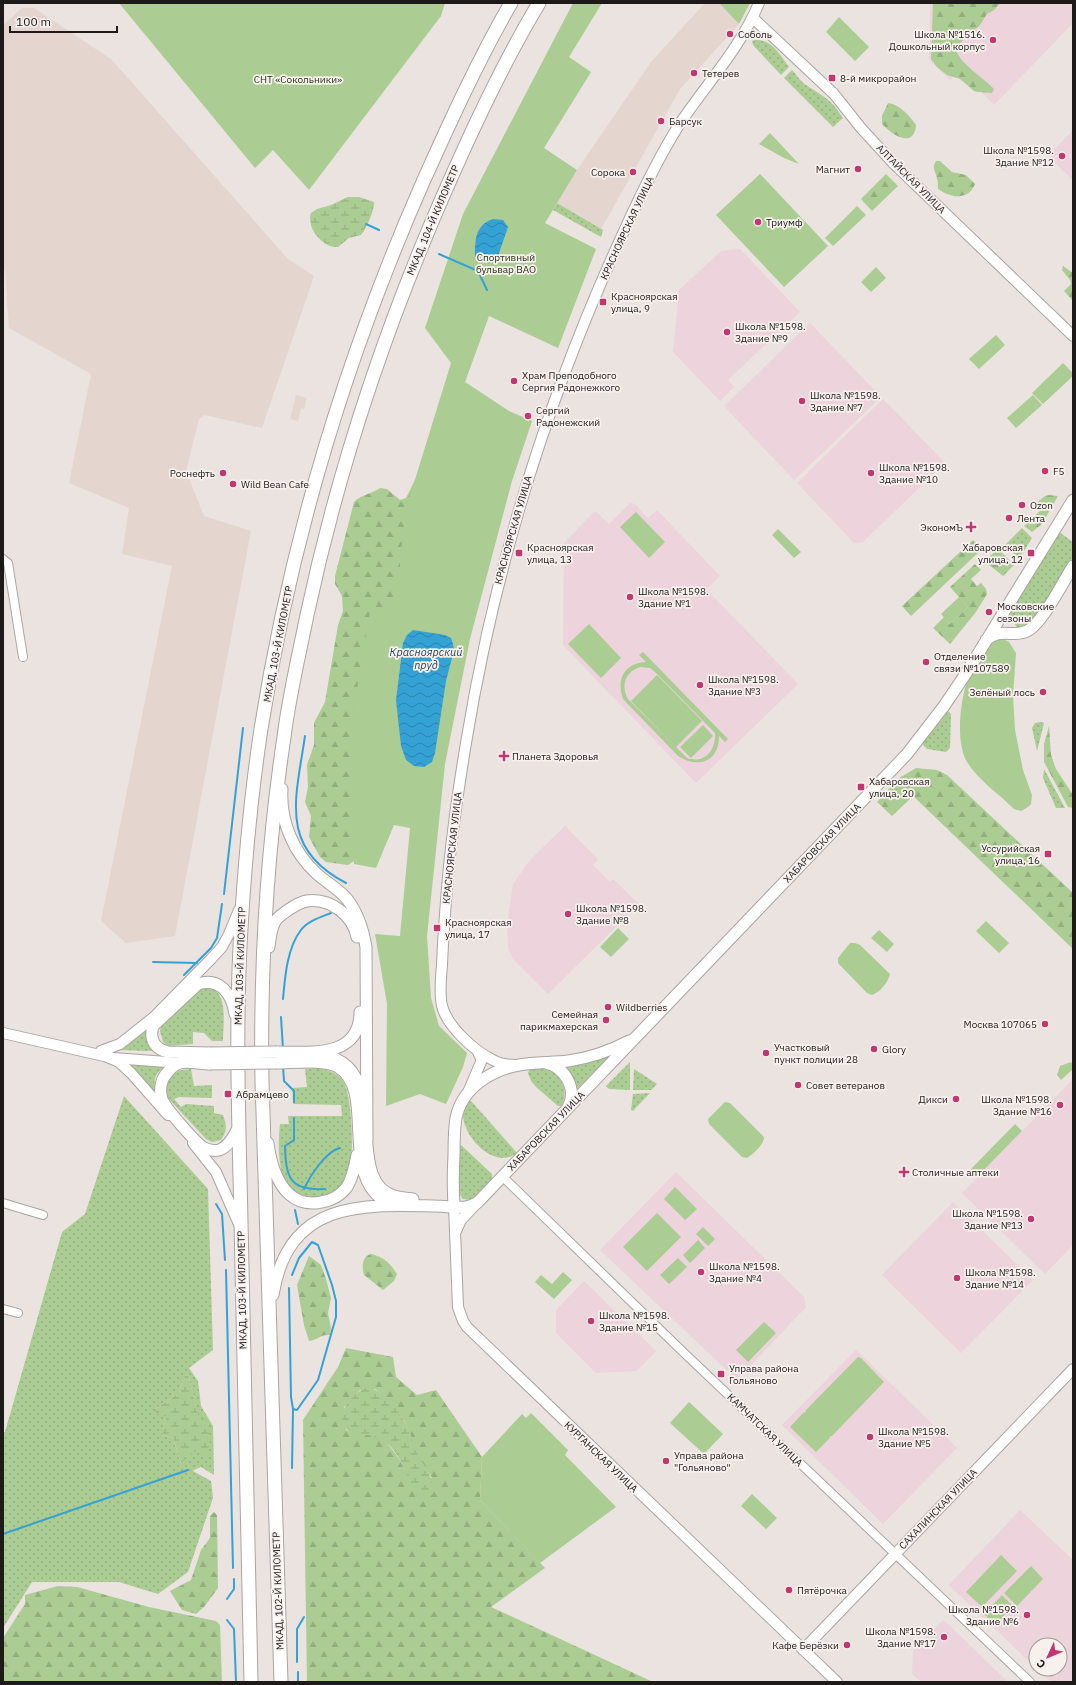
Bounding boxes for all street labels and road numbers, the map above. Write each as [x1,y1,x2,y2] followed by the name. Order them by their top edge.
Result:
[874,142,949,217] street label: АЛТАЙСКАЯ УЛИЦА
[404,163,462,277] street label: МКАД, 104-Й КИЛОМЕТР
[597,174,657,282] street label: КРАСНОЯРСКАЯ УЛИЦА
[491,474,535,586] street label: КРАСНОЯРСКАЯ УЛИЦА
[260,585,296,703] street label: МКАД, 103-Й КИЛОМЕТР
[440,791,464,905] street label: КРАСНОЯРСКАЯ УЛИЦА
[780,800,864,886] street label: ХАБАРОВСКАЯ УЛИЦА
[231,907,249,1025] street label: МКАД, 103-Й КИЛОМЕТР
[504,1088,588,1174] street label: ХАБАРОВСКАЯ УЛИЦА
[234,1231,250,1349] street label: МКАД, 103-Й КИЛОМЕТР
[725,1391,806,1470] street label: КАМЧАТСКАЯ УЛИЦА
[561,1419,641,1496] street label: КУРГАНСКАЯ УЛИЦА
[896,1465,980,1552] street label: САХАЛИНСКАЯ УЛИЦА
[269,1532,287,1650] street label: МКАД, 102-Й КИЛОМЕТР

